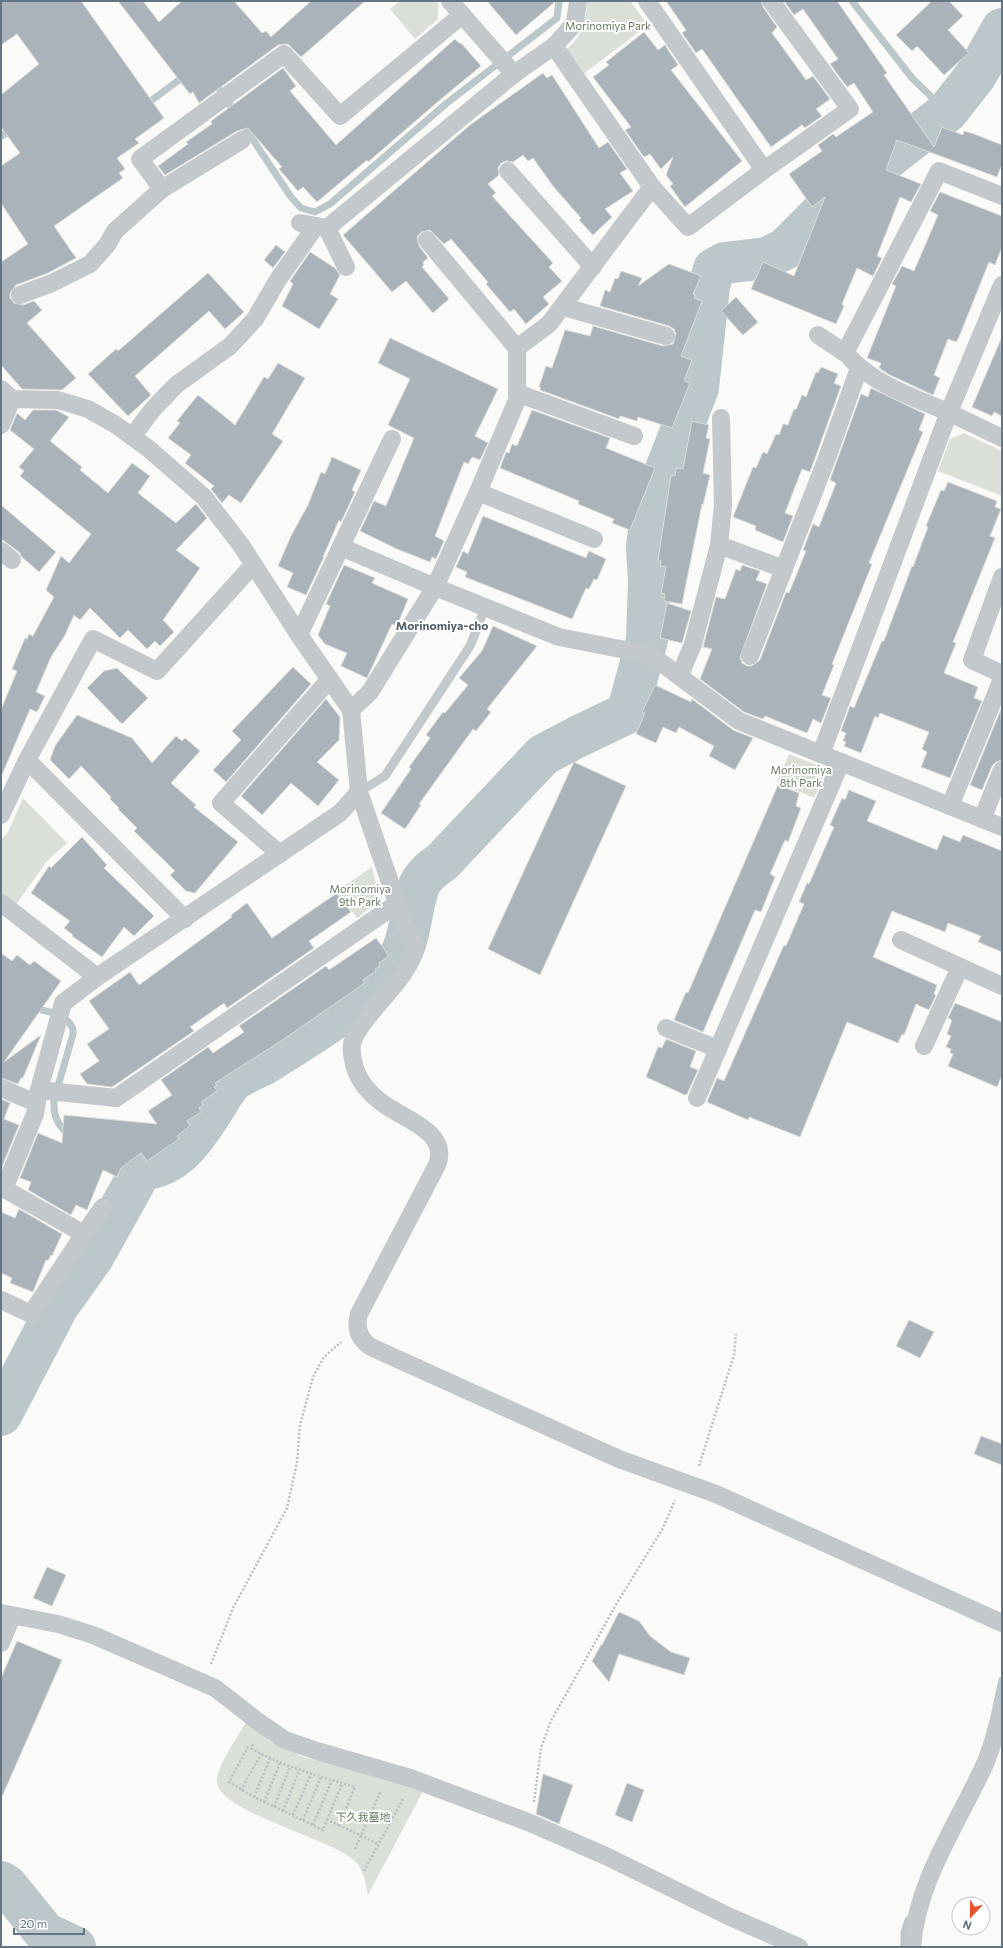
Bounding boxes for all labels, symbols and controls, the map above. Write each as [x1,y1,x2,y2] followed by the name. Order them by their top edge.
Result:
[565,19,651,32] park label: Morinomiya Park
[396,618,488,632] district label: Morinomiya-cho
[771,763,831,789] park label: Morinomiya 8th Park
[330,882,390,908] park label: Morinomiya 9th Park
[336,1810,391,1823] park label: 下久我墓地
[951,1896,991,1936] north arrow
[14,1910,84,1936] scale bar
[20,1916,47,1930] text: 20 m
[961,1918,973,1933] text: N

